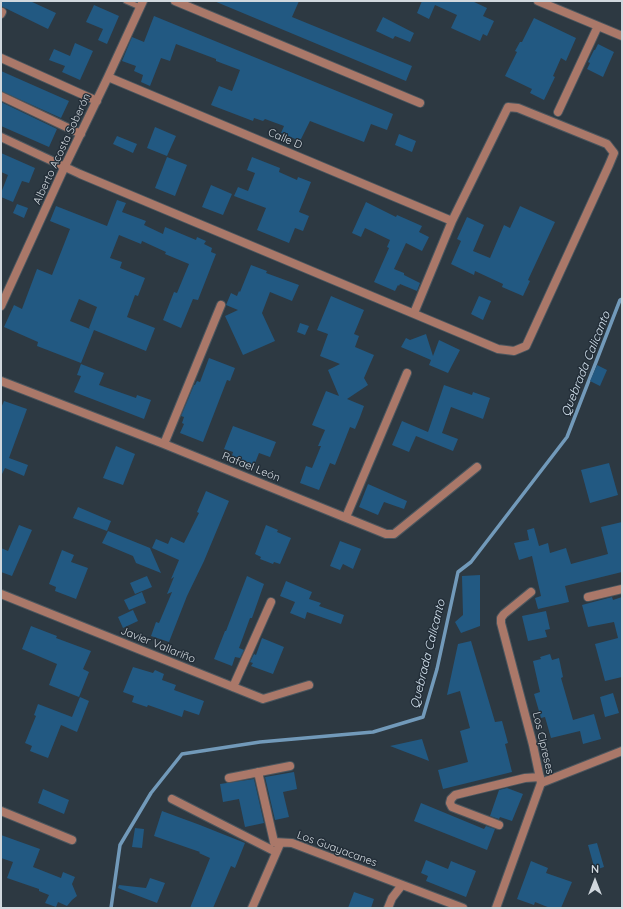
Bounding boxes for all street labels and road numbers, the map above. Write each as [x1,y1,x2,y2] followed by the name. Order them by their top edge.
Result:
[30,91,94,207] street label: Alberto Acosta Soberón
[266,126,304,152] street label: Calle D
[220,449,282,485] street label: Rafael León
[119,624,197,666] street label: Javier Vallariño
[529,711,557,775] street label: Los Cipreses
[295,828,379,870] street label: Los Guayacanes

